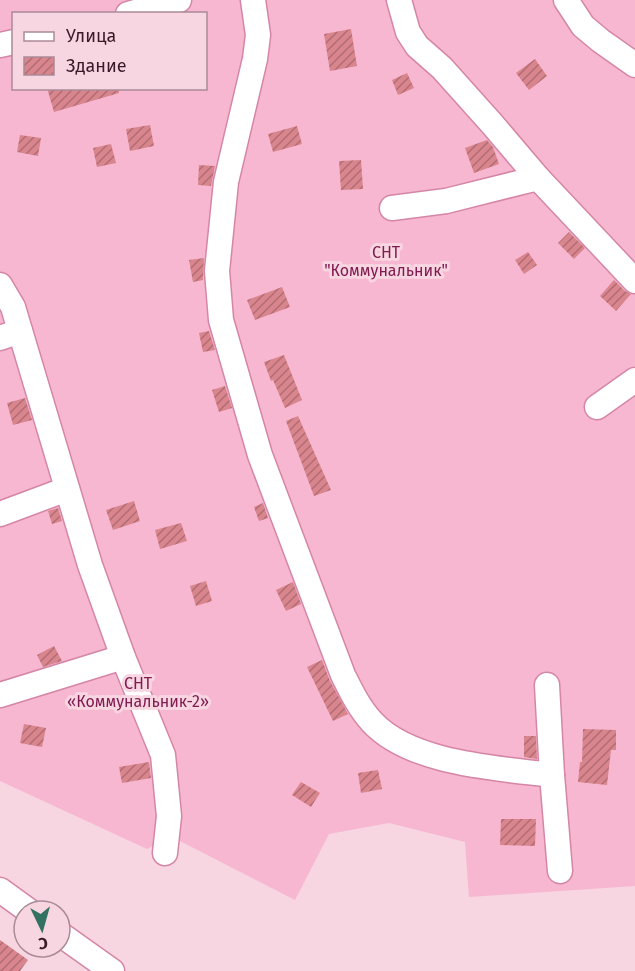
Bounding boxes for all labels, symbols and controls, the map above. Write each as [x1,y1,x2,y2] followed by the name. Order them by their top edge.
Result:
[12,12,207,90] legend
[66,25,116,47] text: Улица
[66,55,127,77] text: Здание
[324,243,448,280] park label: СНТ "Коммунальник"
[67,674,209,711] park label: СНТ «Коммунальник-2»
[12,899,72,959] north arrow
[37,934,49,953] text: С

